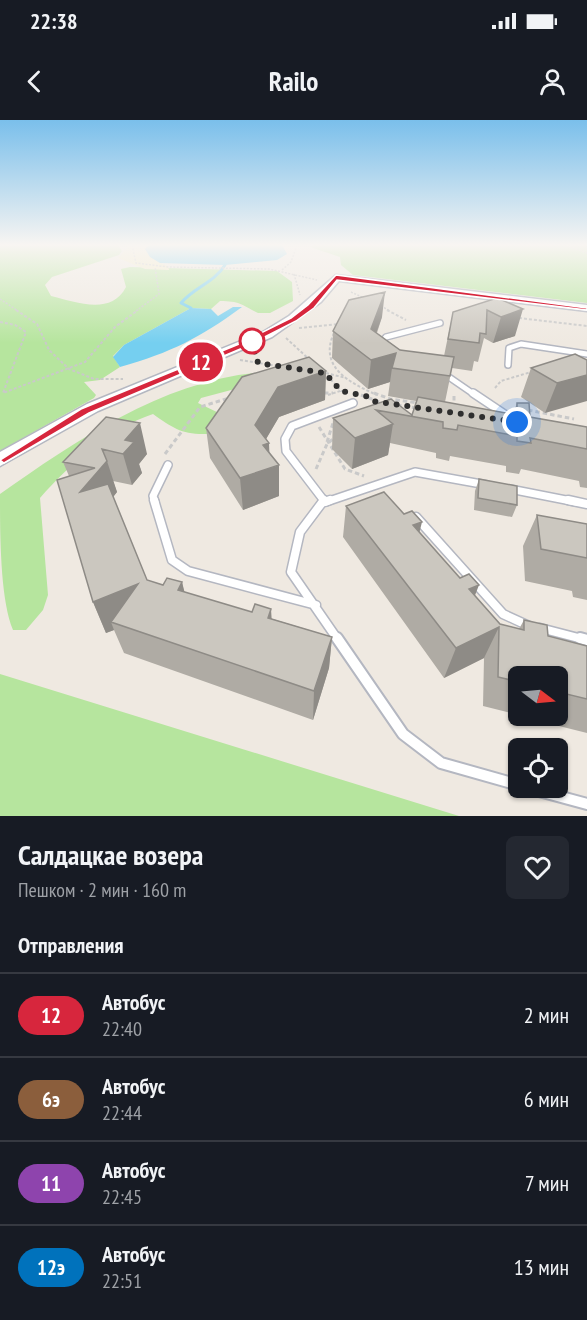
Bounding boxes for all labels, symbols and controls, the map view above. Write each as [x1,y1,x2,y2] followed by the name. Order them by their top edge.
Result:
[30,7,78,35] text: 22:38
[269,64,318,98] text: Railo
[18,65,51,98] icon: back
[536,65,569,98] icon: person
[239,328,265,354] unlabelled marker
[174,342,228,382] line badge: 12
[191,349,211,376] text: 12
[502,407,532,437] your location
[508,666,568,726] north arrow
[508,666,568,798] map controls
[508,738,568,798] button: locate
[18,836,203,873] text: Салдацкае возера
[506,836,569,899] button: heart
[18,877,186,903] text: Пешком · 2 мин · 160 m
[18,931,124,959] text: Отправления
[102,988,165,1016] text: Автобус
[524,1001,569,1029] text: 2 мин
[41,1002,61,1029] text: 12
[102,1016,142,1042] text: 22:40
[102,1072,165,1100] text: Автобус
[524,1085,569,1113] text: 6 мин
[42,1086,60,1113] text: 6э
[102,1100,142,1126] text: 22:44
[102,1156,165,1184] text: Автобус
[525,1169,569,1197] text: 7 мин
[41,1170,61,1197] text: 11
[102,1184,142,1210] text: 22:45
[102,1240,165,1268] text: Автобус
[514,1253,569,1281] text: 13 мин
[37,1254,65,1281] text: 12э
[102,1268,142,1294] text: 22:51

